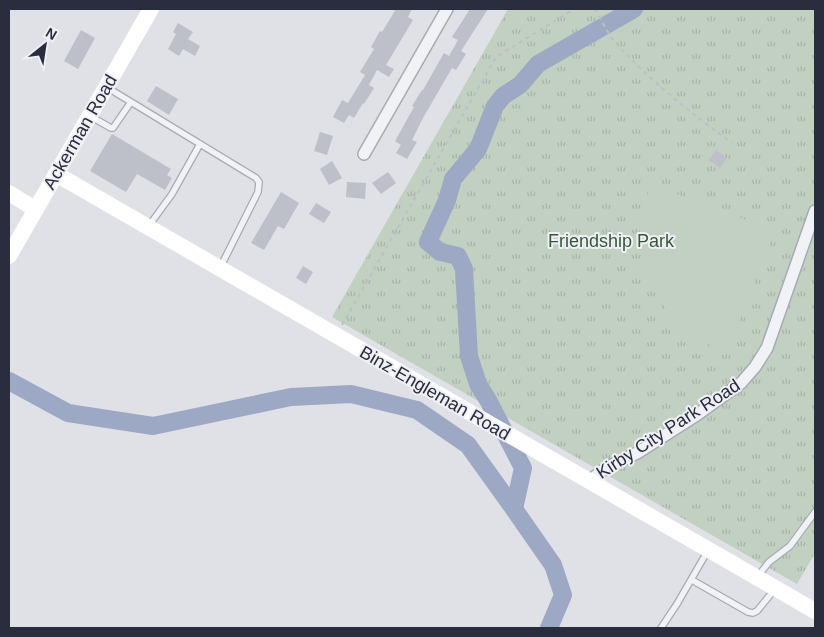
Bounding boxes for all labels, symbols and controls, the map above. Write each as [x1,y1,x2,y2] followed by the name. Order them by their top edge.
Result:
[20,20,70,70] north arrow
[43,24,60,43] text: N
[39,71,121,193] street label: Ackerman Road
[548,231,675,251] park label: Friendship Park
[356,342,514,444] street label: Binz-Engleman Road
[592,375,744,483] street label: Kirby City Park Road

